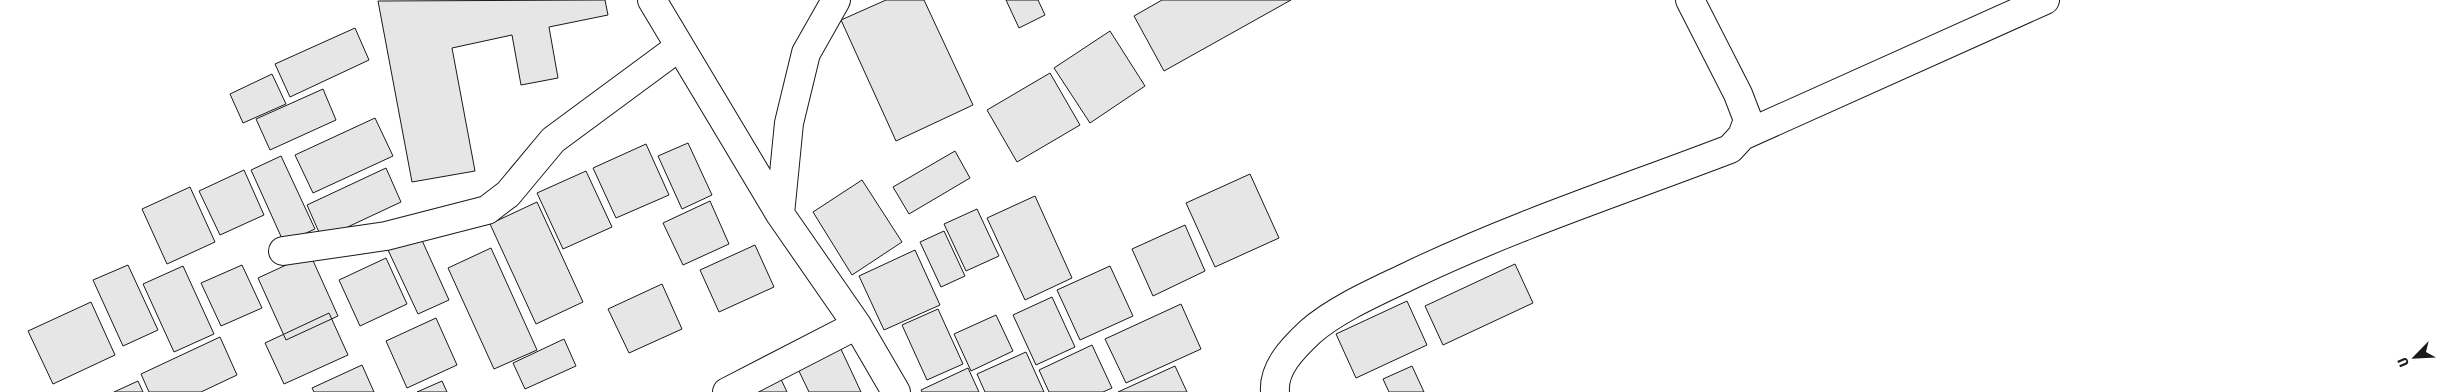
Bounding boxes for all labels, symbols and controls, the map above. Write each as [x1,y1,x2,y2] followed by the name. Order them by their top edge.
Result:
[2390,332,2440,382] north arrow
[2394,355,2413,369] text: U

